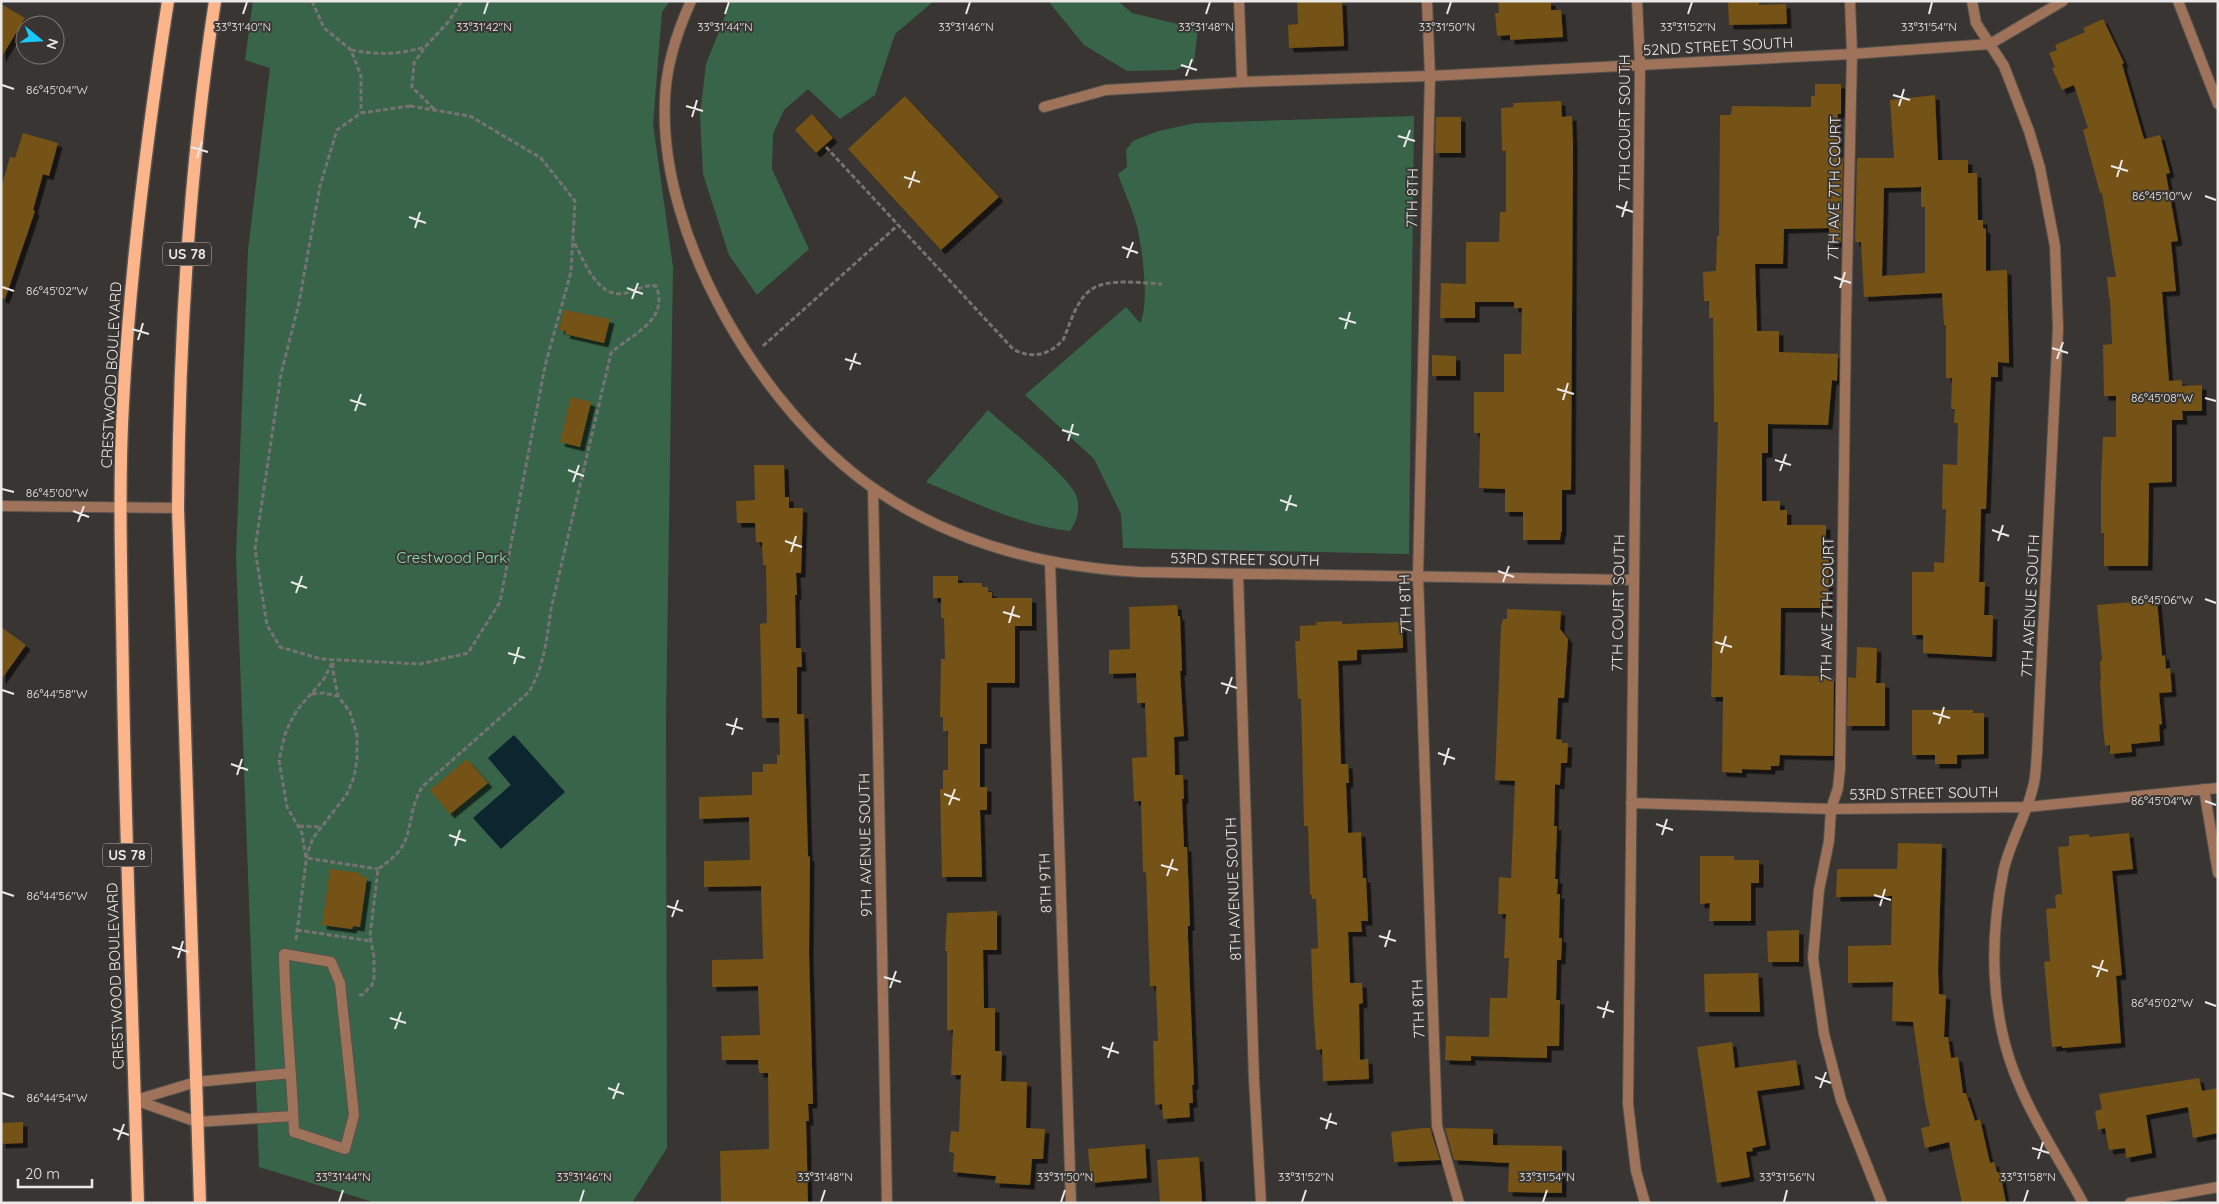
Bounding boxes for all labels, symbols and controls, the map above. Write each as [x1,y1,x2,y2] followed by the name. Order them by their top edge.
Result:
[15,15,65,65] north arrow
[215,19,271,34] text: 33°31'40"N
[456,19,512,34] text: 33°31'42"N
[697,19,753,34] text: 33°31'44"N
[938,19,994,34] text: 33°31'46"N
[1178,19,1234,34] text: 33°31'48"N
[1419,19,1475,34] text: 33°31'50"N
[1660,19,1716,34] text: 33°31'52"N
[1901,19,1957,34] text: 33°31'54"N
[1642,33,1794,59] street label: 52ND STREET SOUTH
[42,36,63,52] text: N
[1615,54,1634,192] street label: 7TH COURT SOUTH
[26,82,88,97] text: 86°45'04"W
[1823,115,1845,261] street label: 7TH AVE 7TH COURT
[1402,168,1422,228] street label: 7TH 8TH
[2132,188,2192,203] text: 86°45'10"W
[163,242,211,266] road number: US 78
[97,281,125,469] street label: CRESTWOOD BOULEVARD
[26,283,88,298] text: 86°45'02"W
[2131,390,2193,405] text: 86°45'08"W
[26,485,89,500] text: 86°45'00"W
[1607,534,1629,672] street label: 7TH COURT SOUTH
[2017,534,2043,678] street label: 7TH AVENUE SOUTH
[1816,536,1838,682] street label: 7TH AVE 7TH COURT
[397,548,507,567] park label: Crestwood Park
[1170,548,1320,570] street label: 53RD STREET SOUTH
[1394,574,1416,634] street label: 7TH 8TH
[2131,592,2193,607] text: 86°45'06"W
[26,686,88,701] text: 86°44'58"W
[854,773,876,917] street label: 9TH AVENUE SOUTH
[1849,782,1999,804] street label: 53RD STREET SOUTH
[2131,793,2193,808] text: 86°45'04"W
[1221,817,1245,961] street label: 8TH AVENUE SOUTH
[103,844,151,866] road number: US 78
[1034,853,1056,913] street label: 8TH 9TH
[102,882,128,1070] street label: CRESTWOOD BOULEVARD
[26,888,88,903] text: 86°44'56"W
[1407,979,1429,1039] street label: 7TH 8TH
[2131,995,2193,1010] text: 86°45'02"W
[27,1090,88,1105] text: 86°44'54"W
[18,1156,91,1188] scale bar
[25,1164,60,1183] text: 20 m
[315,1169,371,1184] text: 33°31'44"N
[556,1169,612,1184] text: 33°31'46"N
[797,1169,853,1184] text: 33°31'48"N
[1037,1169,1093,1184] text: 33°31'50"N
[1278,1169,1334,1184] text: 33°31'52"N
[1519,1169,1575,1184] text: 33°31'54"N
[1759,1169,1815,1184] text: 33°31'56"N
[2000,1169,2056,1184] text: 33°31'58"N

